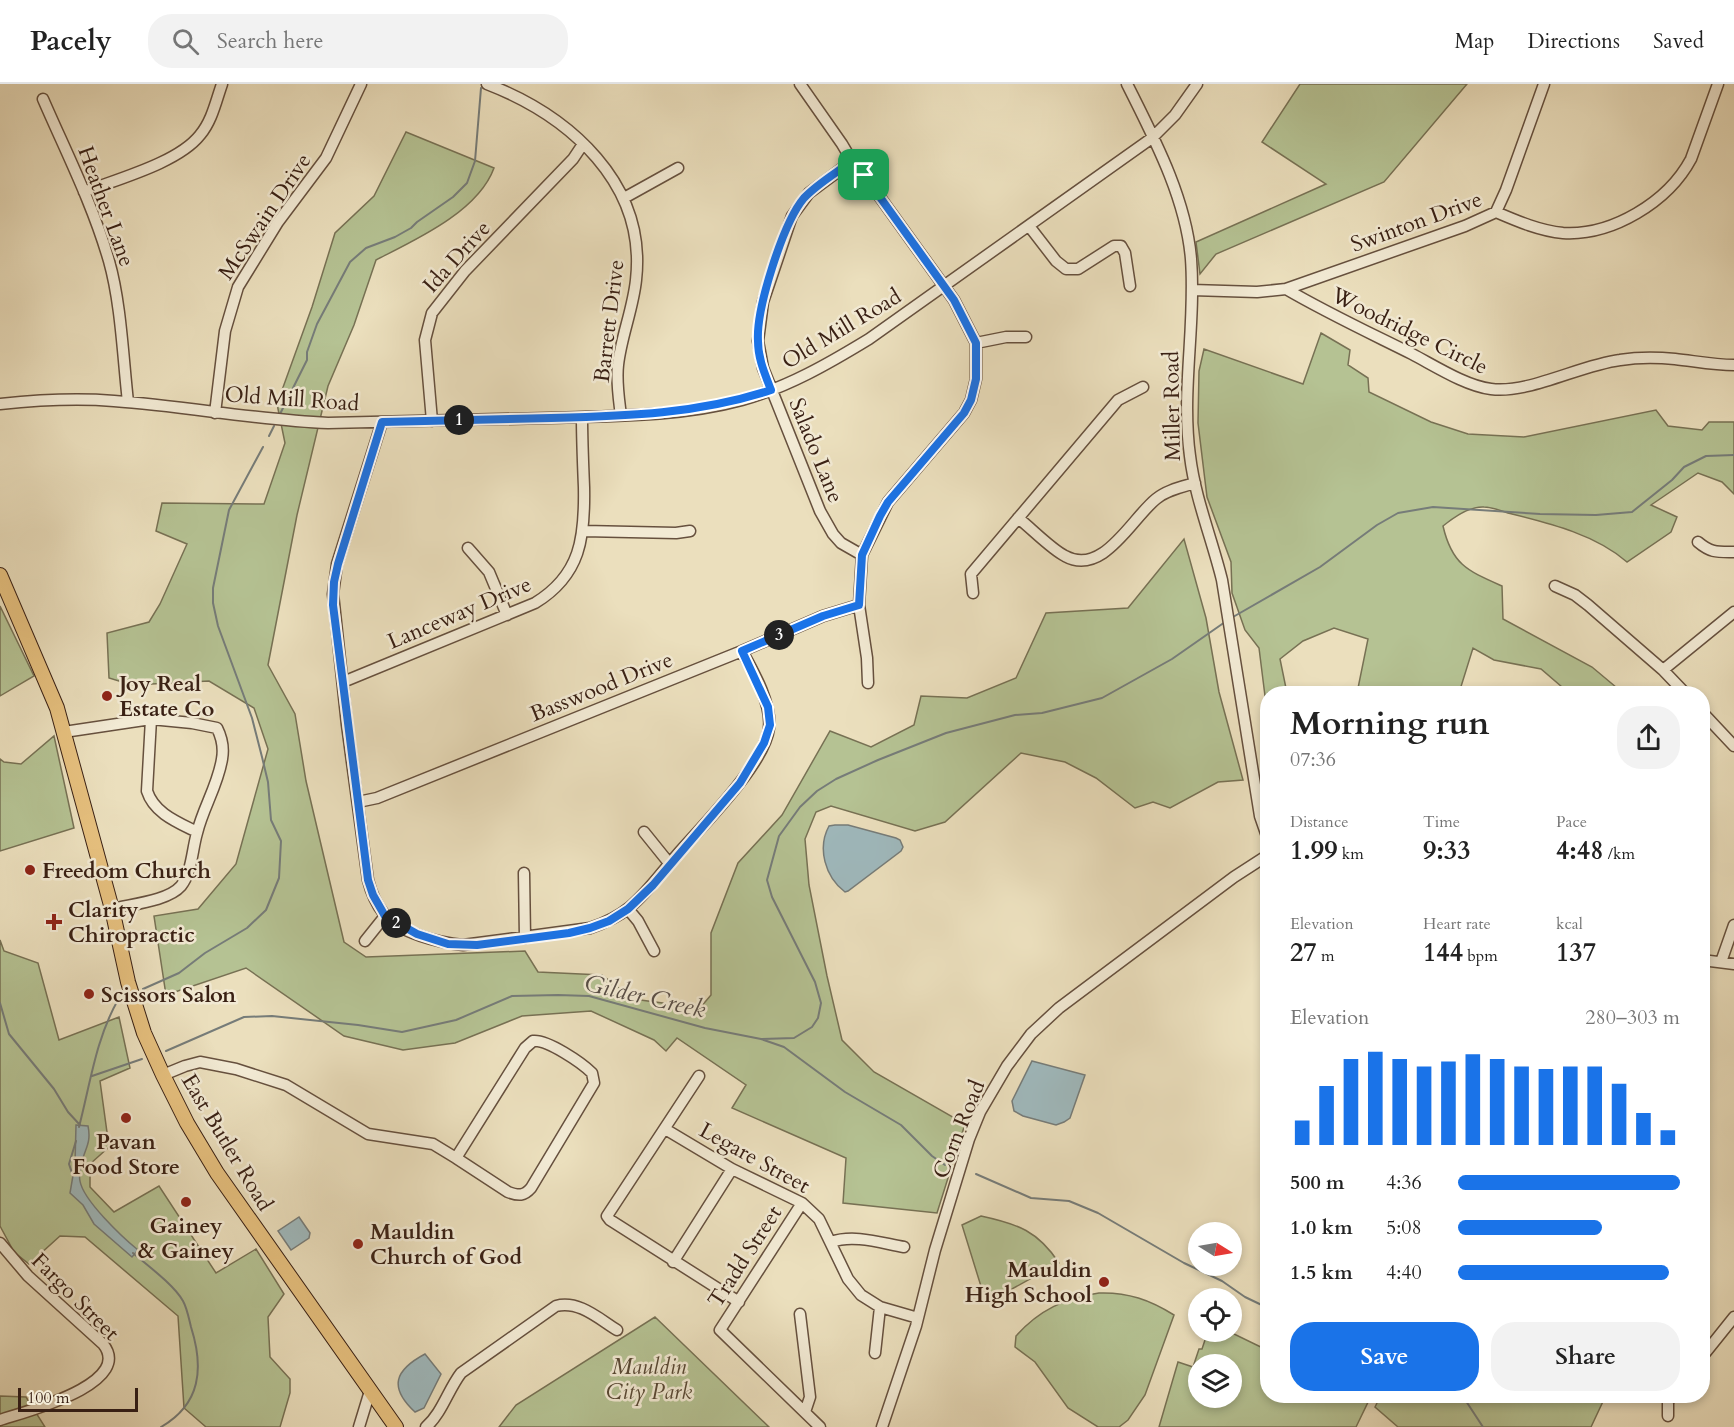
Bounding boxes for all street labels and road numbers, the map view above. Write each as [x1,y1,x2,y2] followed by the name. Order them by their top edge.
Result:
[70,142,142,271] street label: Heather Lane
[211,147,318,286] street label: McSwain Drive
[1346,184,1486,260] street label: Swinton Drive
[416,214,497,299] street label: Ida Drive
[587,258,631,384] street label: Barrett Drive
[1325,280,1493,382] street label: Woodridge Circle
[776,281,907,376] street label: Old Mill Road
[1156,350,1188,461] street label: Miller Road
[224,379,360,419] street label: Old Mill Road
[781,394,851,507] street label: Salado Lane
[383,569,536,657] street label: Lanceway Drive
[526,645,677,729] street label: Basswood Drive
[174,1068,280,1217] street label: East Butler Road
[926,1076,992,1183] street label: Corn Road
[694,1115,815,1201] street label: Legare Street
[701,1200,789,1313] street label: Tradd Street
[25,1246,126,1347] street label: Fargo Street

